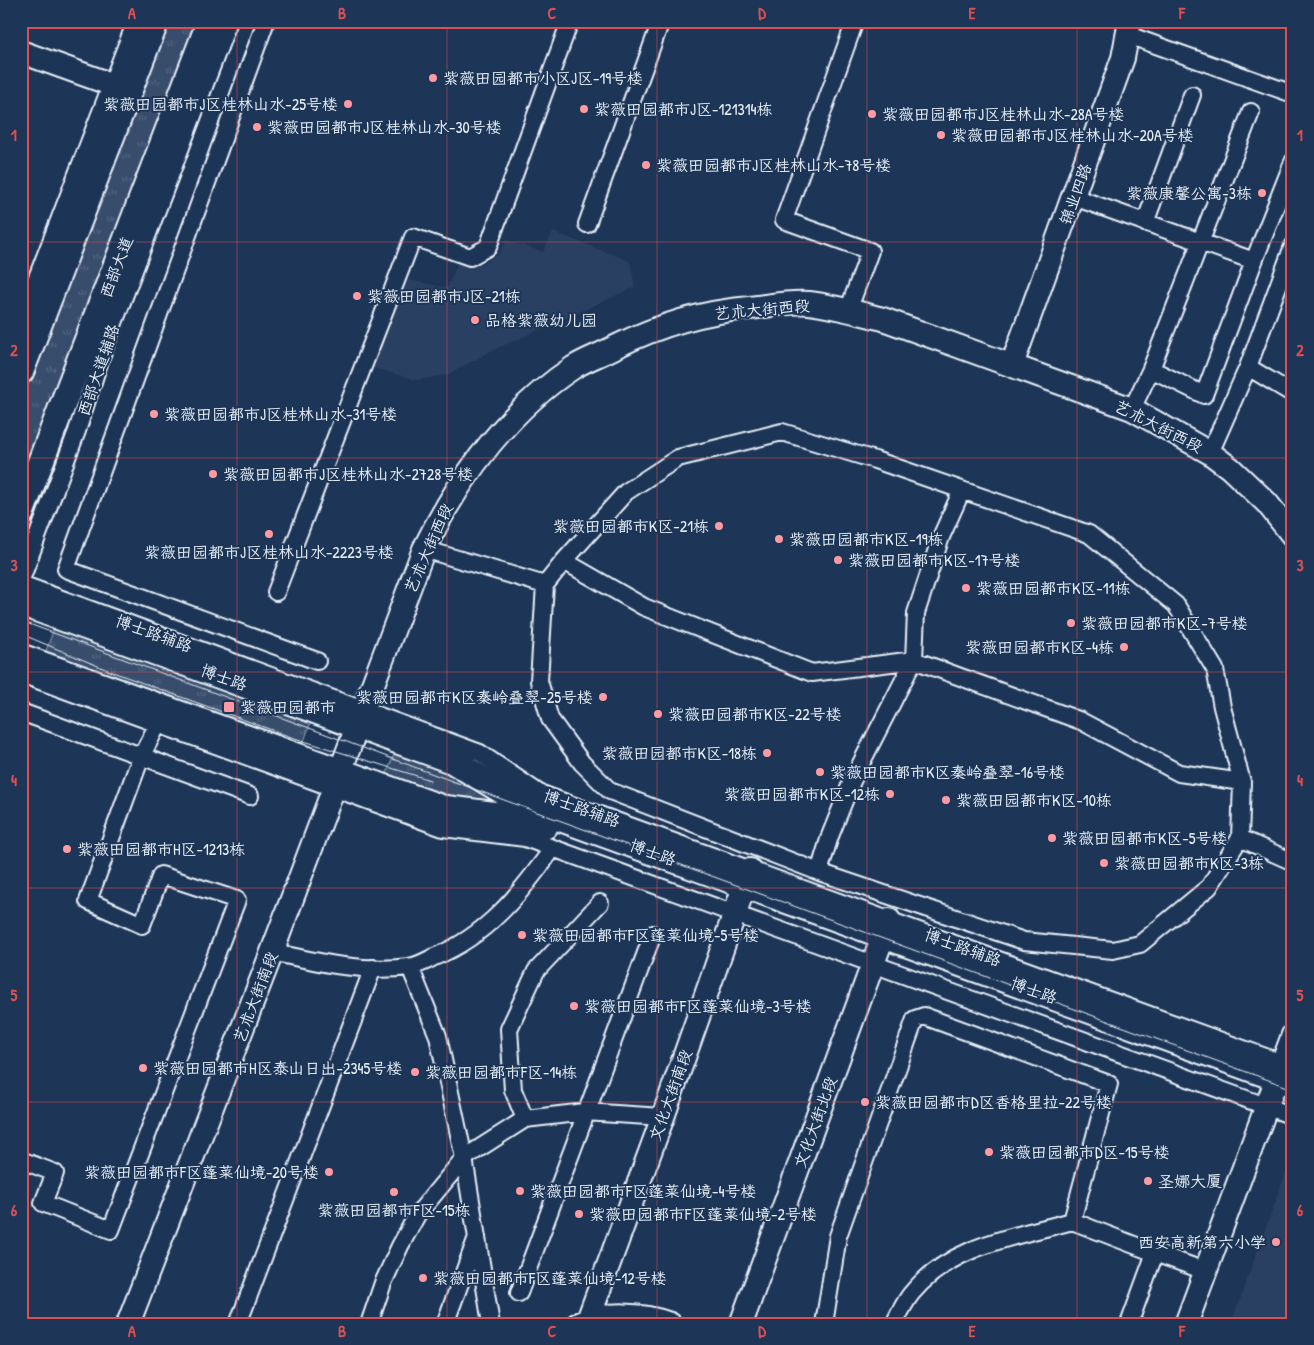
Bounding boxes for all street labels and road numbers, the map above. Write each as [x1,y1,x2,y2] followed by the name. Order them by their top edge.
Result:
[1054,160,1096,228] street label: 锦业四路
[94,233,138,301] street label: 西部大道
[713,294,811,324] street label: 艺术大街西段
[72,321,124,419] street label: 西部大道辅路
[1111,394,1207,458] street label: 艺术大街西段
[398,500,458,596] street label: 艺术大街西段
[113,609,195,657] street label: 博士路辅路
[198,658,250,696] street label: 博士路
[541,784,623,832] street label: 博士路辅路
[627,833,679,871] street label: 博士路
[922,923,1004,971] street label: 博士路辅路
[228,948,282,1046] street label: 艺术大街南段
[1008,971,1060,1009] street label: 博士路
[643,1046,697,1144] street label: 文化大街南段
[788,1073,842,1171] street label: 文化大街北段

